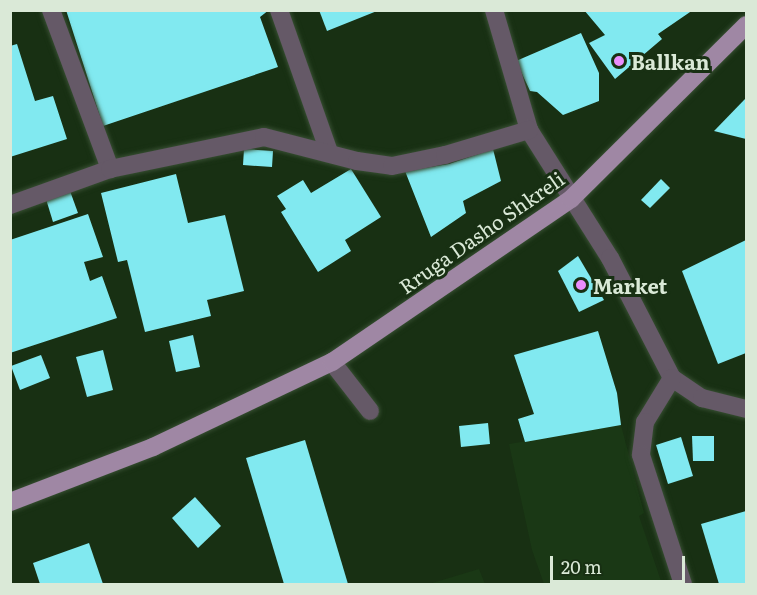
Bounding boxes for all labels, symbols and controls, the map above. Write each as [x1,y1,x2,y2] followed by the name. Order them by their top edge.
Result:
[631,49,710,73] place label: Ballkan
[612,54,626,68] marker: Ballkan
[394,166,568,298] street label: Rruga Dasho Shkreli
[593,273,667,297] place label: Market
[574,278,588,292] marker: Market
[553,544,688,582] scale bar
[561,553,602,580] text: 20 m

